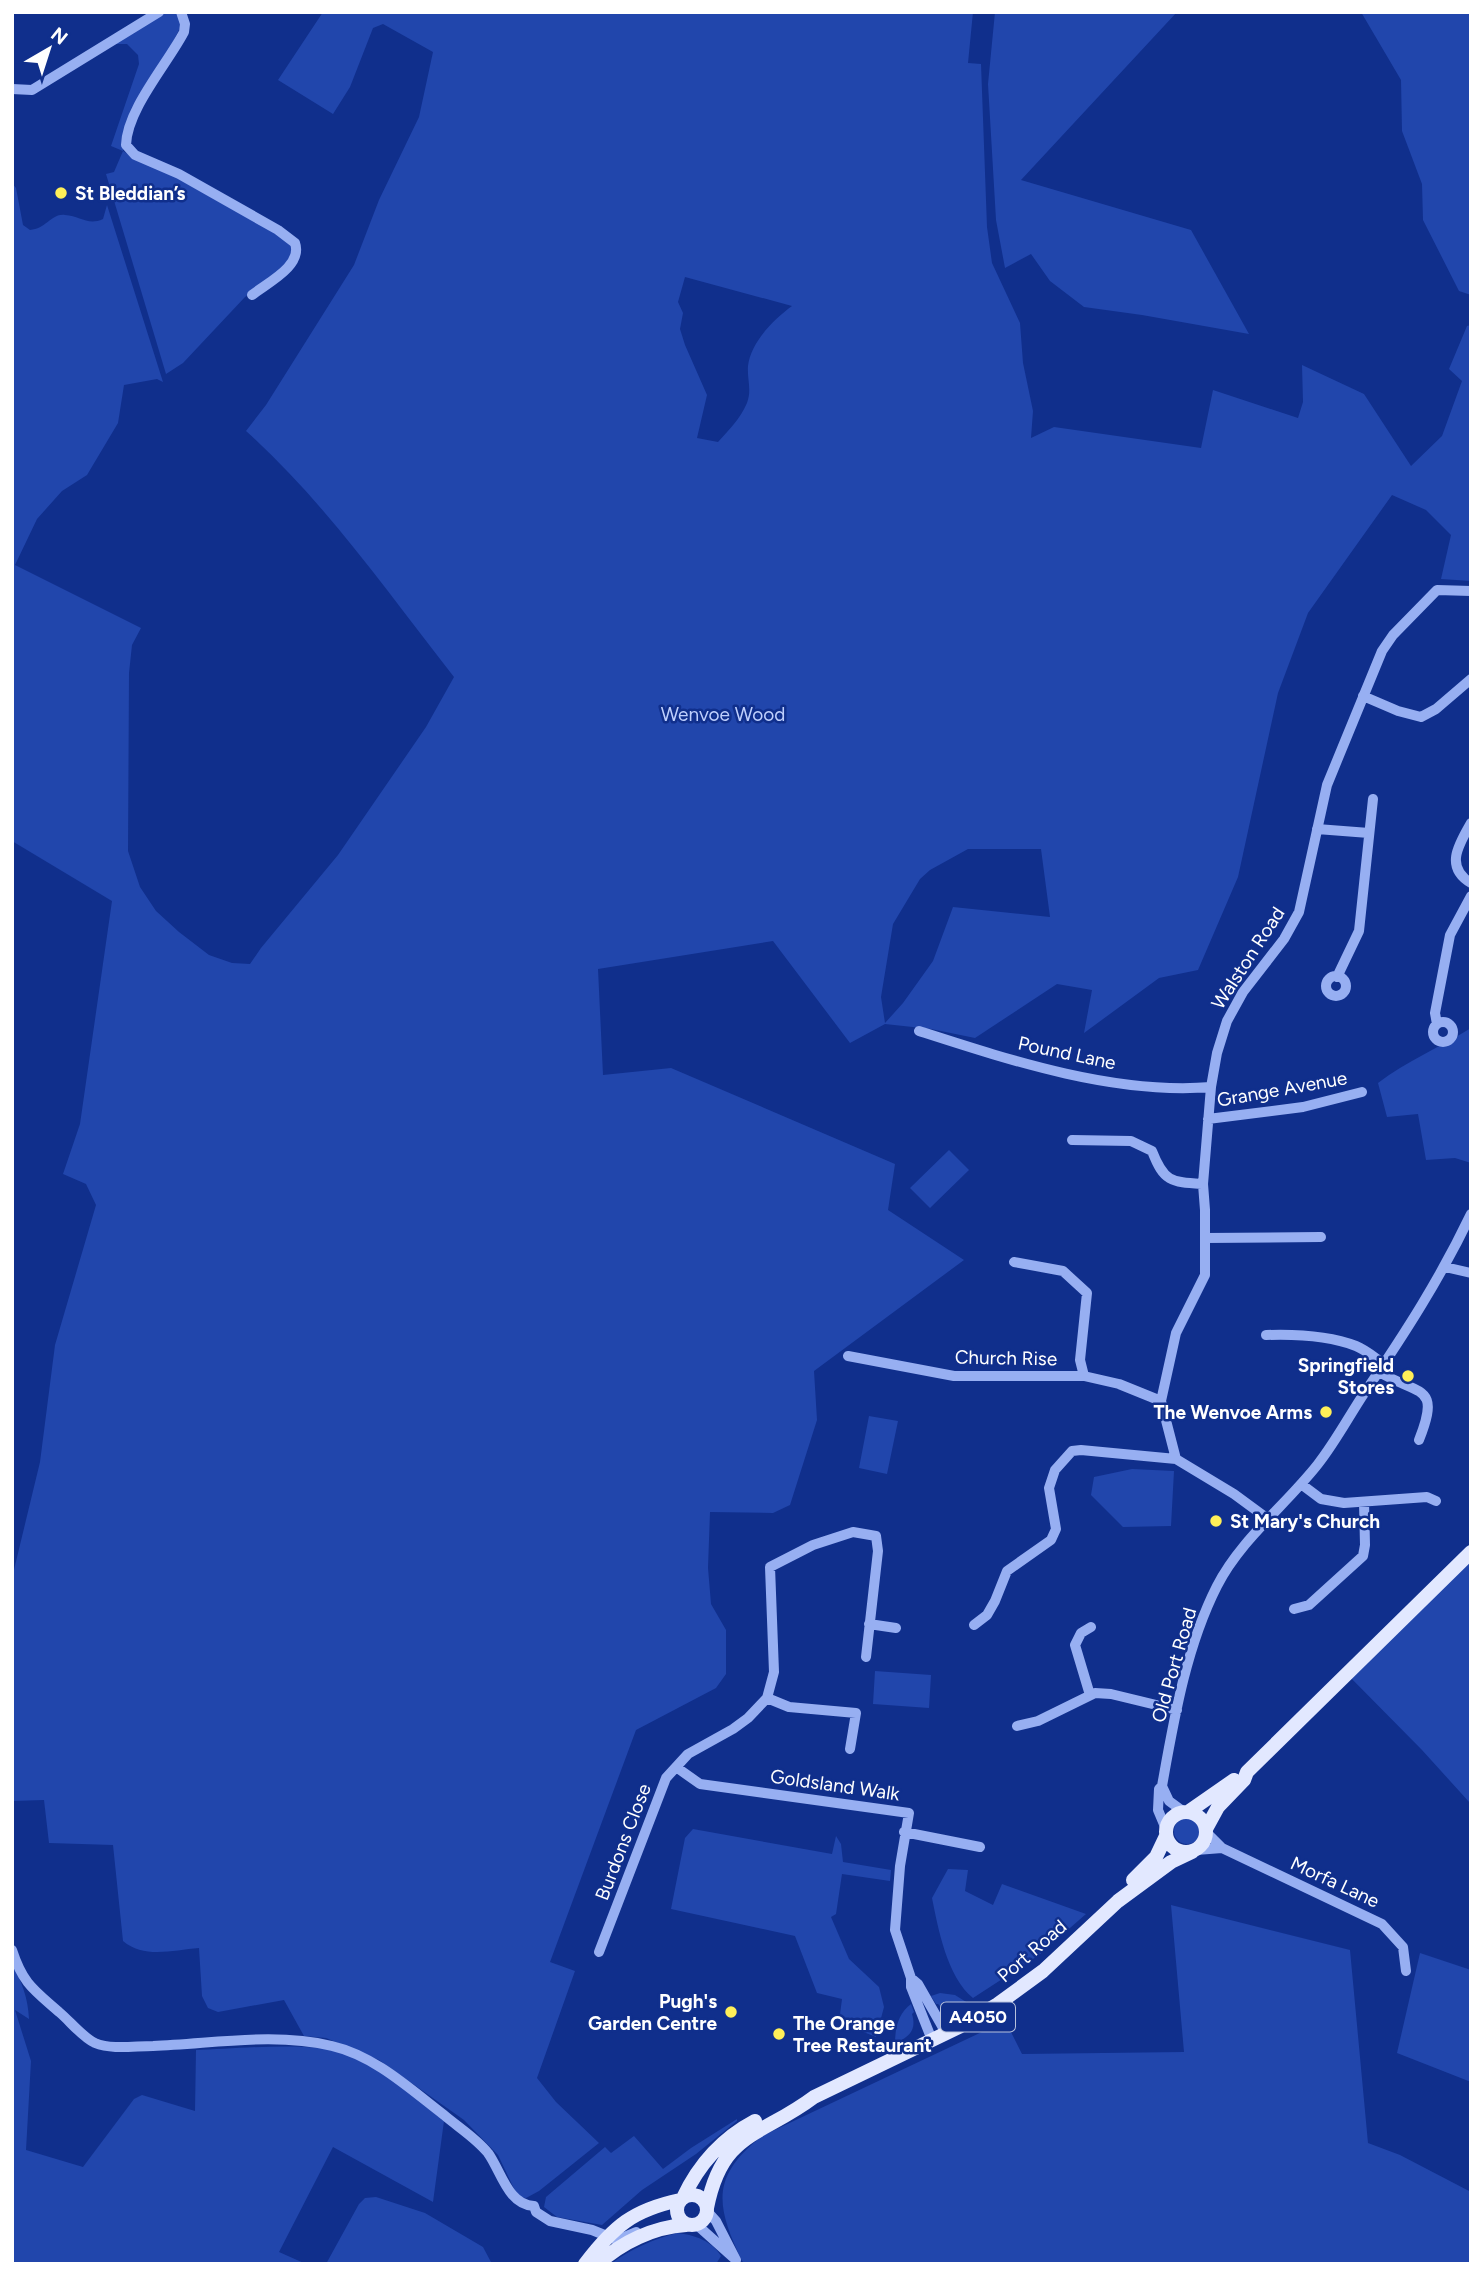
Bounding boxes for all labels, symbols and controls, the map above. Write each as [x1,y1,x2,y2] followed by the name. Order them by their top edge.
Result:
[14,14,84,84] north arrow
[46,23,72,50] text: N
[75,182,186,205] place label: St Bleddian’s
[53,185,69,201] marker: St Bleddian’s
[661,703,785,726] park label: Wenvoe Wood
[1206,903,1290,1013] street label: Walston Road
[1016,1031,1118,1075] street label: Pound Lane
[1215,1066,1349,1112] street label: Grange Avenue
[955,1346,1057,1370] street label: Church Rise
[1298,1354,1394,1399] place label: Springfield Stores
[1400,1368,1416,1384] marker: Springfield Stores
[1154,1401,1312,1424] place label: The Wenvoe Arms
[1318,1404,1334,1420] marker: The Wenvoe Arms
[1230,1510,1380,1533] place label: St Mary's Church
[1208,1513,1224,1529] marker: St Mary's Church
[1147,1605,1201,1725] street label: Old Port Road
[769,1765,902,1806] street label: Goldsland Walk
[590,1780,656,1904] street label: Burdons Close
[1287,1851,1383,1913] street label: Morfa Lane
[993,1915,1071,1987] street label: Port Road
[588,1990,717,2035] place label: Pugh's Garden Centre
[941,2003,1015,2032] road number: A4050
[723,2004,739,2020] marker: Pugh's Garden Centre
[793,2012,932,2057] place label: The Orange Tree Restaurant
[771,2026,787,2042] marker: The Orange Tree Restaurant

